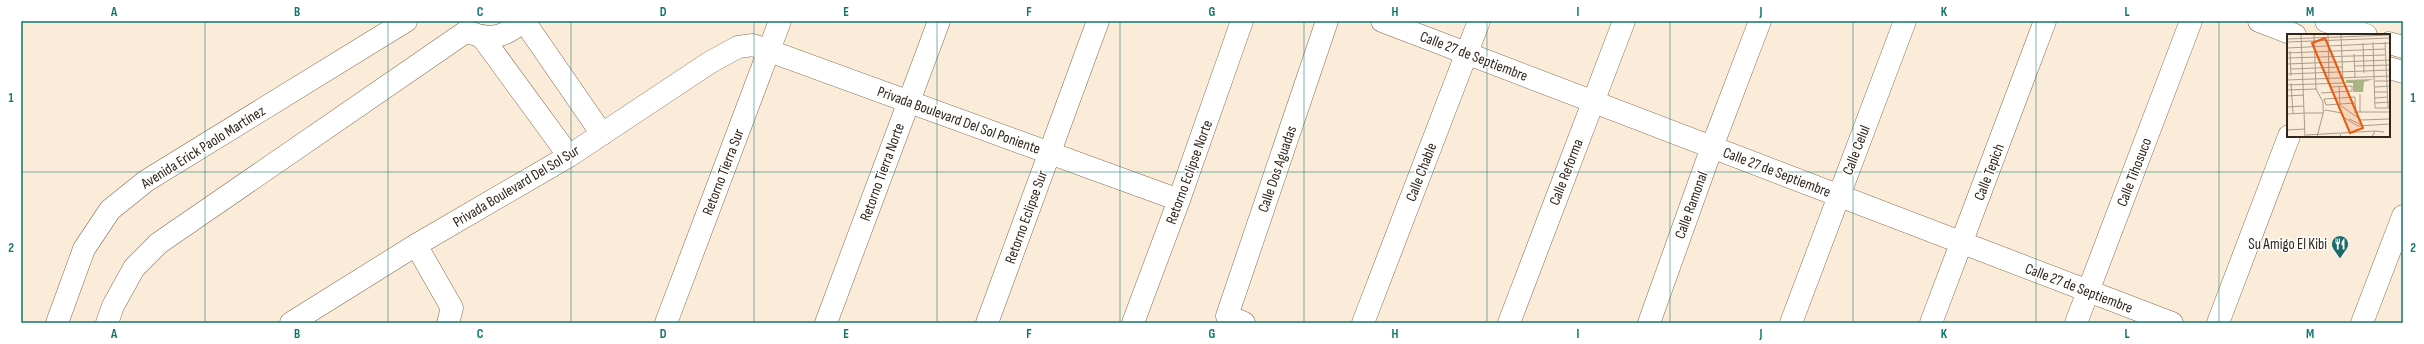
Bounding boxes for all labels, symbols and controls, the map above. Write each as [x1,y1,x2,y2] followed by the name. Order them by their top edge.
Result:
[110,4,118,20] text: A
[294,4,300,20] text: B
[477,4,484,20] text: C
[660,4,667,20] text: D
[843,4,849,20] text: E
[1026,4,1032,20] text: F
[1209,4,1216,20] text: G
[1392,4,1399,20] text: H
[1577,4,1580,20] text: I
[1759,4,1763,20] text: J
[1941,4,1948,20] text: K
[2124,4,2130,20] text: L
[2306,4,2314,20] text: M
[1417,27,1530,86] street label: Calle 27 de Septiembre
[2287,34,2390,137] inset map
[875,82,1043,159] street label: Privada Boulevard Del Sol Poniente
[8,90,14,106] text: 1
[2410,90,2416,106] text: 1
[137,101,269,194] street label: Avenida Erick Paolo Martínez
[1162,117,1217,227] street label: Retorno Eclipse Norte
[856,121,909,224] street label: Retorno Tierra Norte
[1254,123,1301,215] street label: Calle Dos Aguadas
[1838,123,1875,178] street label: Calle Celul
[698,126,749,218] street label: Retorno Tierra Sur
[2113,135,2156,209] street label: Calle Tihosuco
[1545,136,1588,208] street label: Calle Reforma
[1402,140,1441,204] street label: Calle Chable
[449,141,584,232] street label: Privada Boulevard Del Sol Sur
[1970,141,2009,203] street label: Calle Tepich
[1720,143,1833,202] street label: Calle 27 de Septiembre
[1001,167,1052,266] street label: Retorno Eclipse Sur
[1671,169,1712,241] street label: Calle Ramonal
[2330,234,2350,259] restaurant icon: Su Amigo El Kibi
[2248,235,2327,254] place label: Su Amigo El Kibi
[8,240,14,256] text: 2
[2410,240,2416,256] text: 2
[2022,259,2135,318] street label: Calle 27 de Septiembre
[110,326,118,342] text: A
[294,326,300,342] text: B
[477,326,484,342] text: C
[660,326,667,342] text: D
[843,326,849,342] text: E
[1026,326,1032,342] text: F
[1209,326,1216,342] text: G
[1392,326,1399,342] text: H
[1577,326,1580,342] text: I
[1759,326,1763,342] text: J
[1941,326,1948,342] text: K
[2124,326,2130,342] text: L
[2306,326,2314,342] text: M

